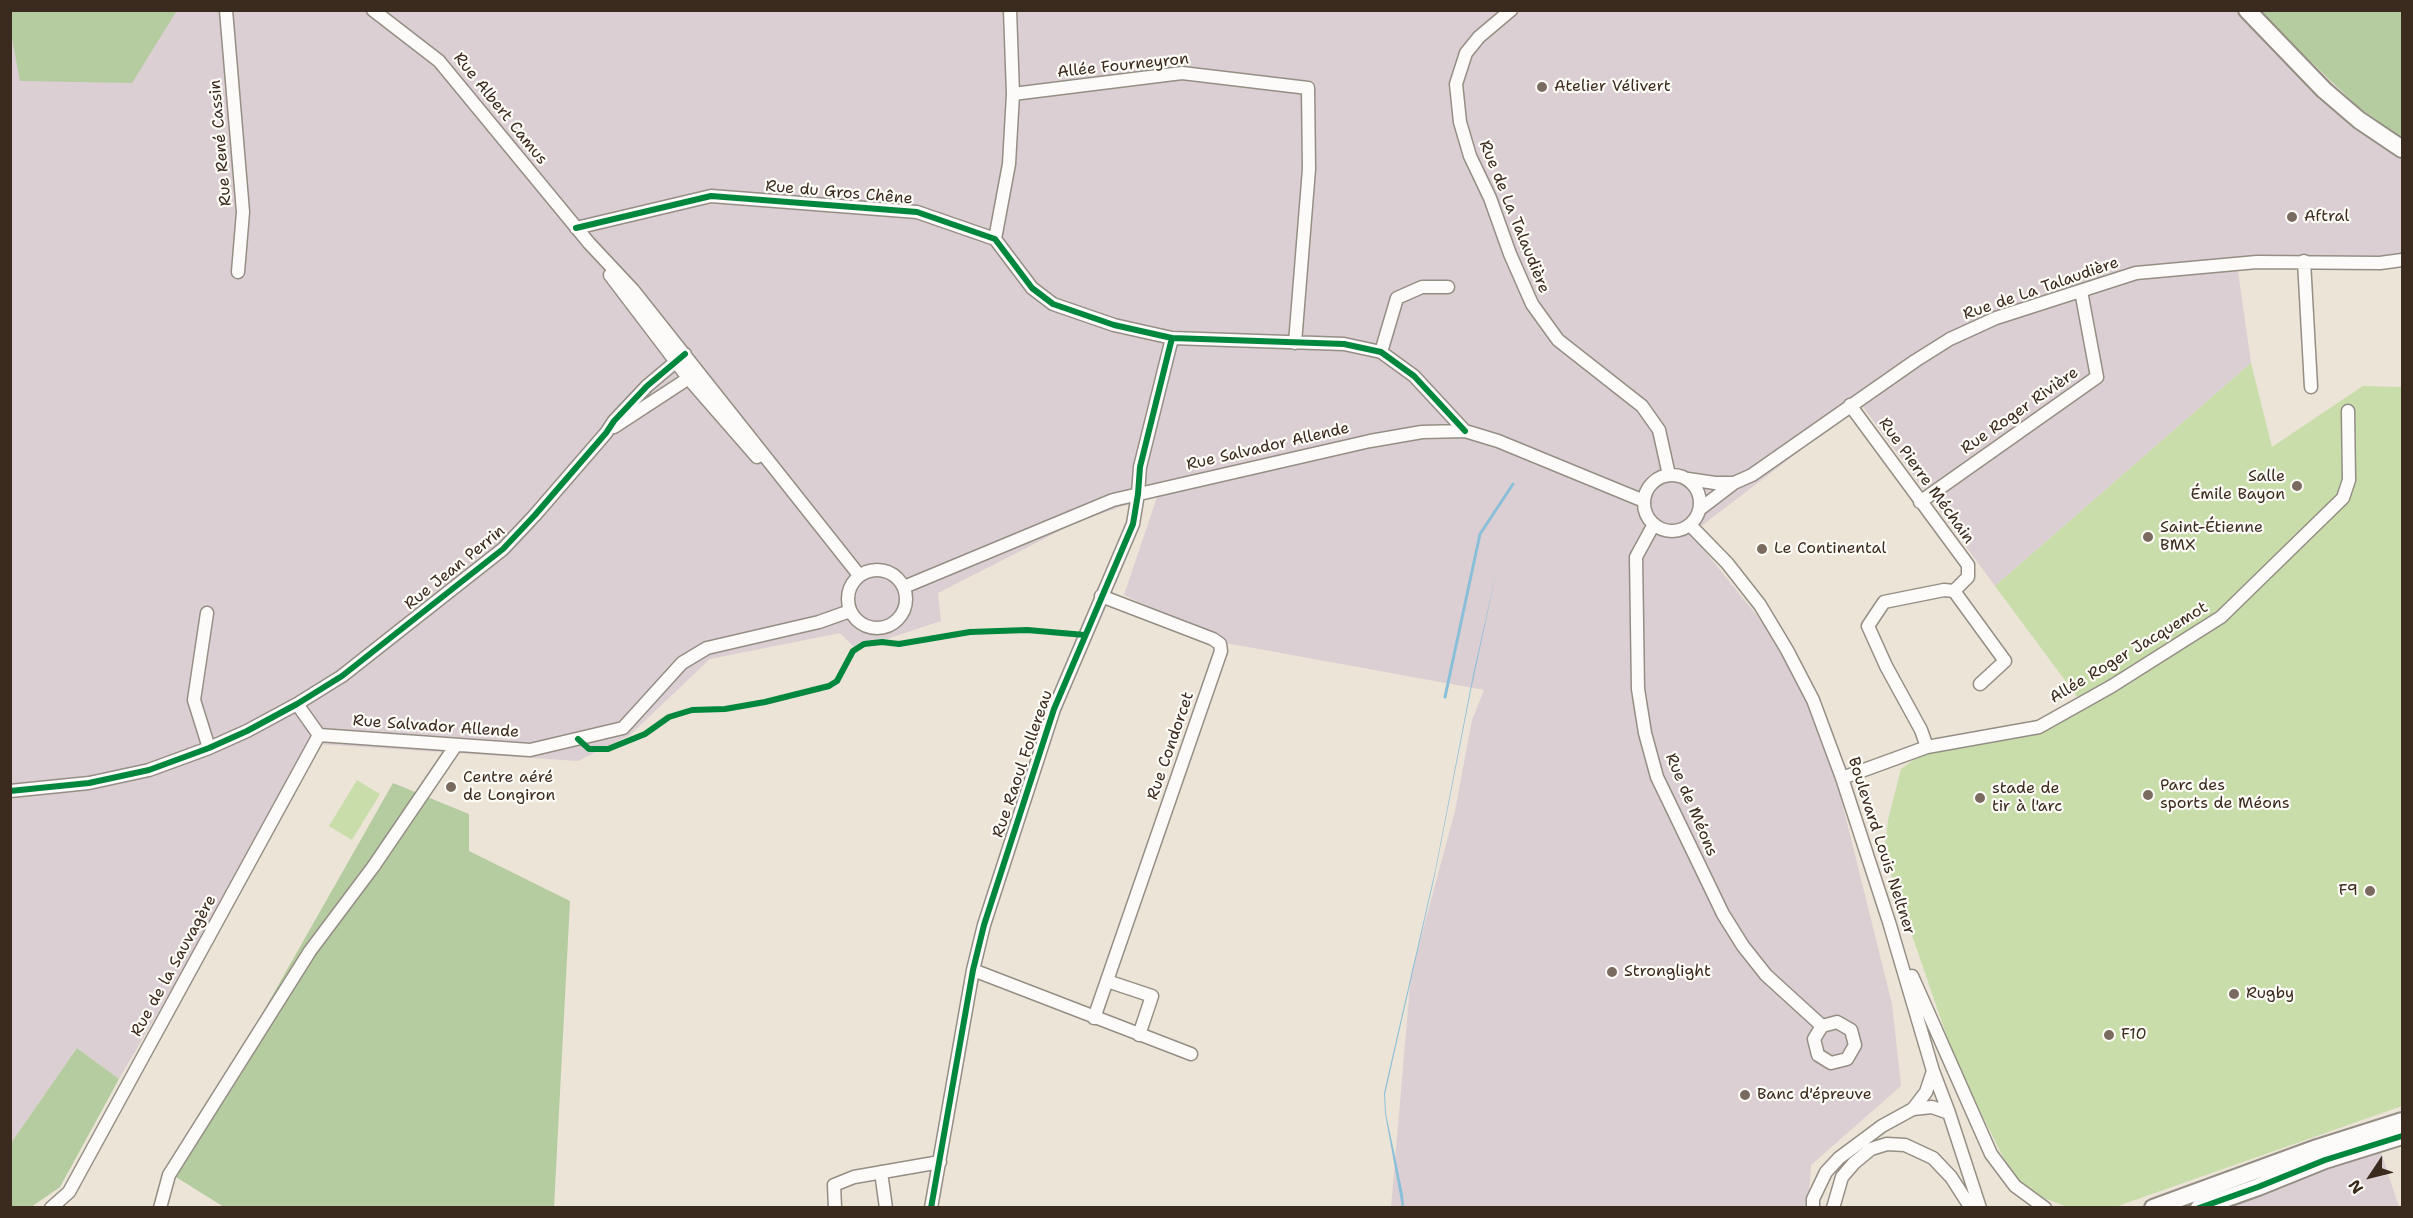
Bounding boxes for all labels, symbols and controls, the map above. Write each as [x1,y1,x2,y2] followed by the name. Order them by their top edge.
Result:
[449,49,551,169] street label: Rue Albert Camus
[1056,50,1190,82] street label: Allée Fourneyron
[1554,77,1671,97] place label: Atelier Vélivert
[206,79,236,207] street label: Rue René Cassin
[1535,80,1549,94] marker: Atelier Vélivert
[1475,138,1553,296] street label: Rue de La Talaudière
[765,177,913,209] street label: Rue du Gros Chêne
[2304,207,2349,227] place label: Aftral
[2285,210,2299,224] marker: Aftral
[1961,253,2121,325] street label: Rue de La Talaudière
[1958,363,2082,459] street label: Rue Roger Rivière
[1874,414,1978,548] street label: Rue Pierre Méchain
[1185,419,1351,475] street label: Rue Salvador Allende
[2191,467,2285,505] place label: Salle Émile Bayon
[2290,479,2304,493] marker: Salle Émile Bayon
[2160,518,2263,556] place label: Saint-Étienne BMX
[401,522,509,614] street label: Rue Jean Perrin
[2141,530,2155,544] marker: Saint-Étienne BMX
[1774,539,1886,559] place label: Le Continental
[1755,542,1769,556] marker: Le Continental
[2046,598,2212,708] street label: Allée Roger Jacquemot
[989,688,1057,840] street label: Rue Raoul Follereau
[1144,689,1198,803] street label: Rue Condorcet
[352,712,520,742] street label: Rue Salvador Allende
[1661,751,1721,859] street label: Rue de Méons
[1843,755,1919,937] street label: Boulevard Louis Neltner
[463,768,555,806] place label: Centre aéré de Longiron
[2160,776,2290,814] place label: Parc des sports de Méons
[1992,779,2062,817] place label: stade de tir à l'arc
[444,780,458,794] marker: Centre aéré de Longiron
[2141,788,2155,802] marker: Parc des sports de Méons
[1973,791,1987,805] marker: stade de tir à l'arc
[2338,881,2358,901] place label: F9
[2363,884,2377,898] marker: F9
[127,892,221,1040] street label: Rue de la Sauvagère
[1624,962,1711,982] place label: Stronglight
[1605,965,1619,979] marker: Stronglight
[2246,984,2294,1004] place label: Rugby
[2227,987,2241,1001] marker: Rugby
[2121,1025,2147,1045] place label: F10
[2102,1028,2116,1042] marker: F10
[1757,1085,1872,1105] place label: Banc d'épreuve
[1738,1088,1752,1102] marker: Banc d'épreuve
[2341,1146,2401,1206] north arrow
[2344,1175,2368,1198] text: N

